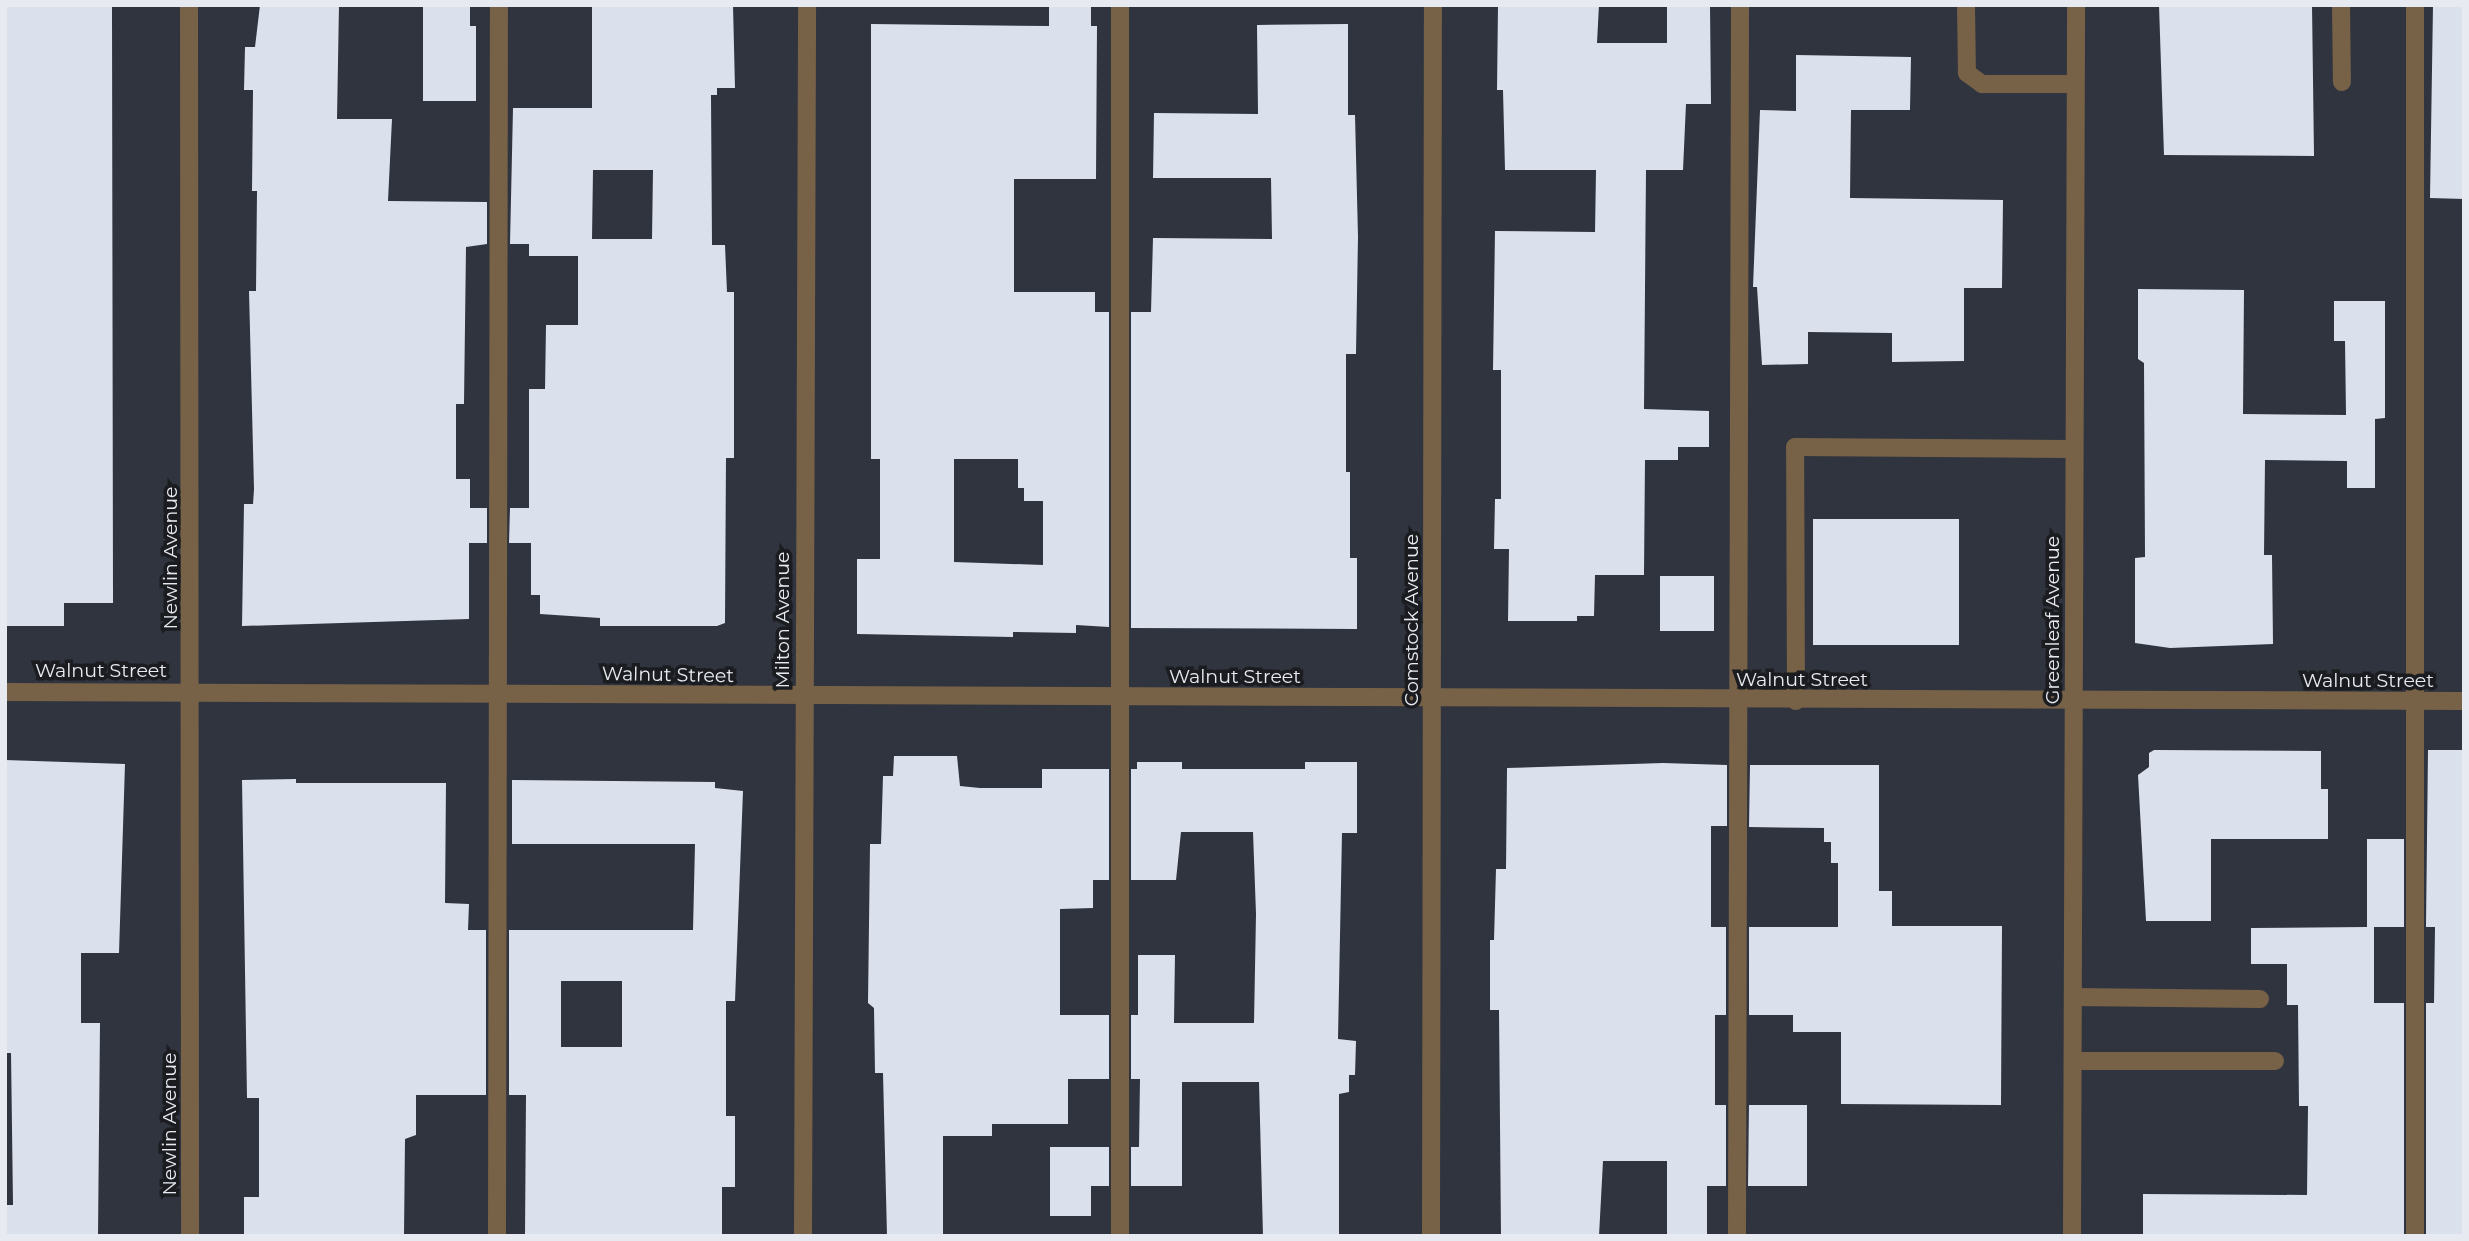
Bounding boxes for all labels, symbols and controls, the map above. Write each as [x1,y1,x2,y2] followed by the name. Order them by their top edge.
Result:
[160,486,182,630] street label: Newlin Avenue
[1401,534,1423,706] street label: Comstock Avenue
[2042,536,2064,704] street label: Greenleaf Avenue
[772,552,794,688] street label: Milton Avenue
[35,660,167,682] street label: Walnut Street
[602,662,734,688] street label: Walnut Street
[1169,666,1301,688] street label: Walnut Street
[1736,669,1868,691] street label: Walnut Street
[2302,670,2434,692] street label: Walnut Street
[159,1052,181,1196] street label: Newlin Avenue

